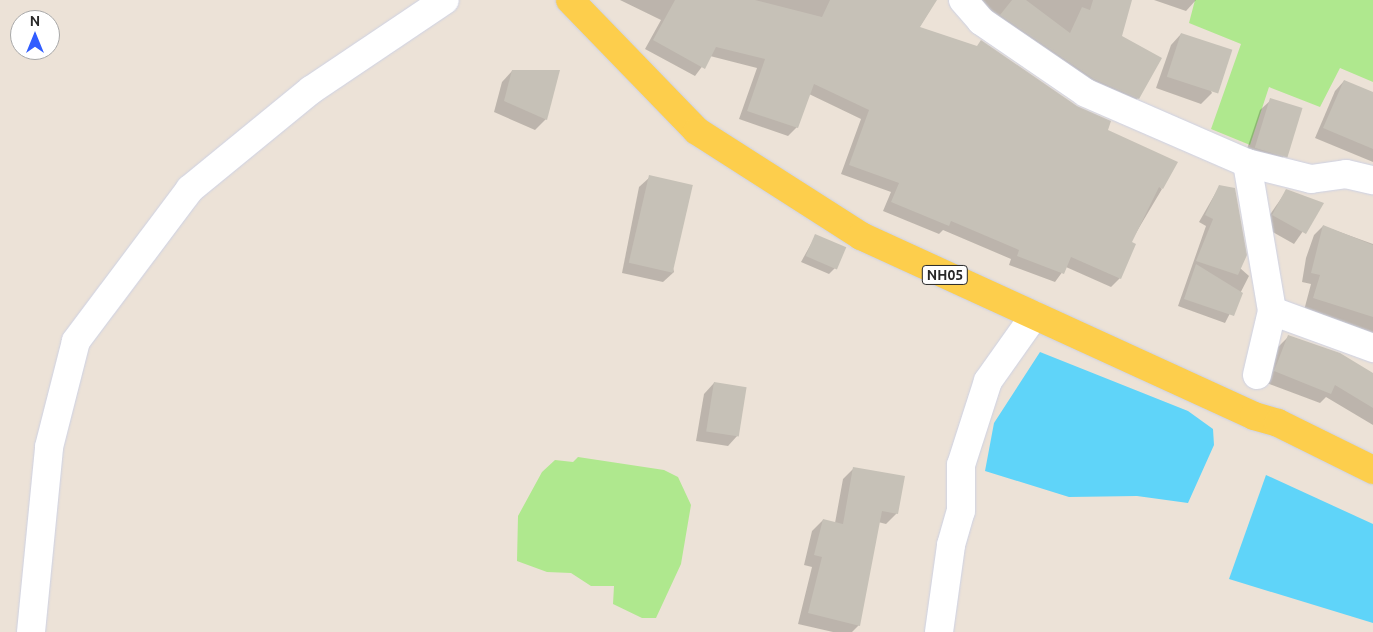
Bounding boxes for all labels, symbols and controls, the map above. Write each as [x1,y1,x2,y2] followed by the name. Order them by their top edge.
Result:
[10,10,60,60] north arrow
[30,13,40,29] text: N
[921,264,969,286] road number: NH05

